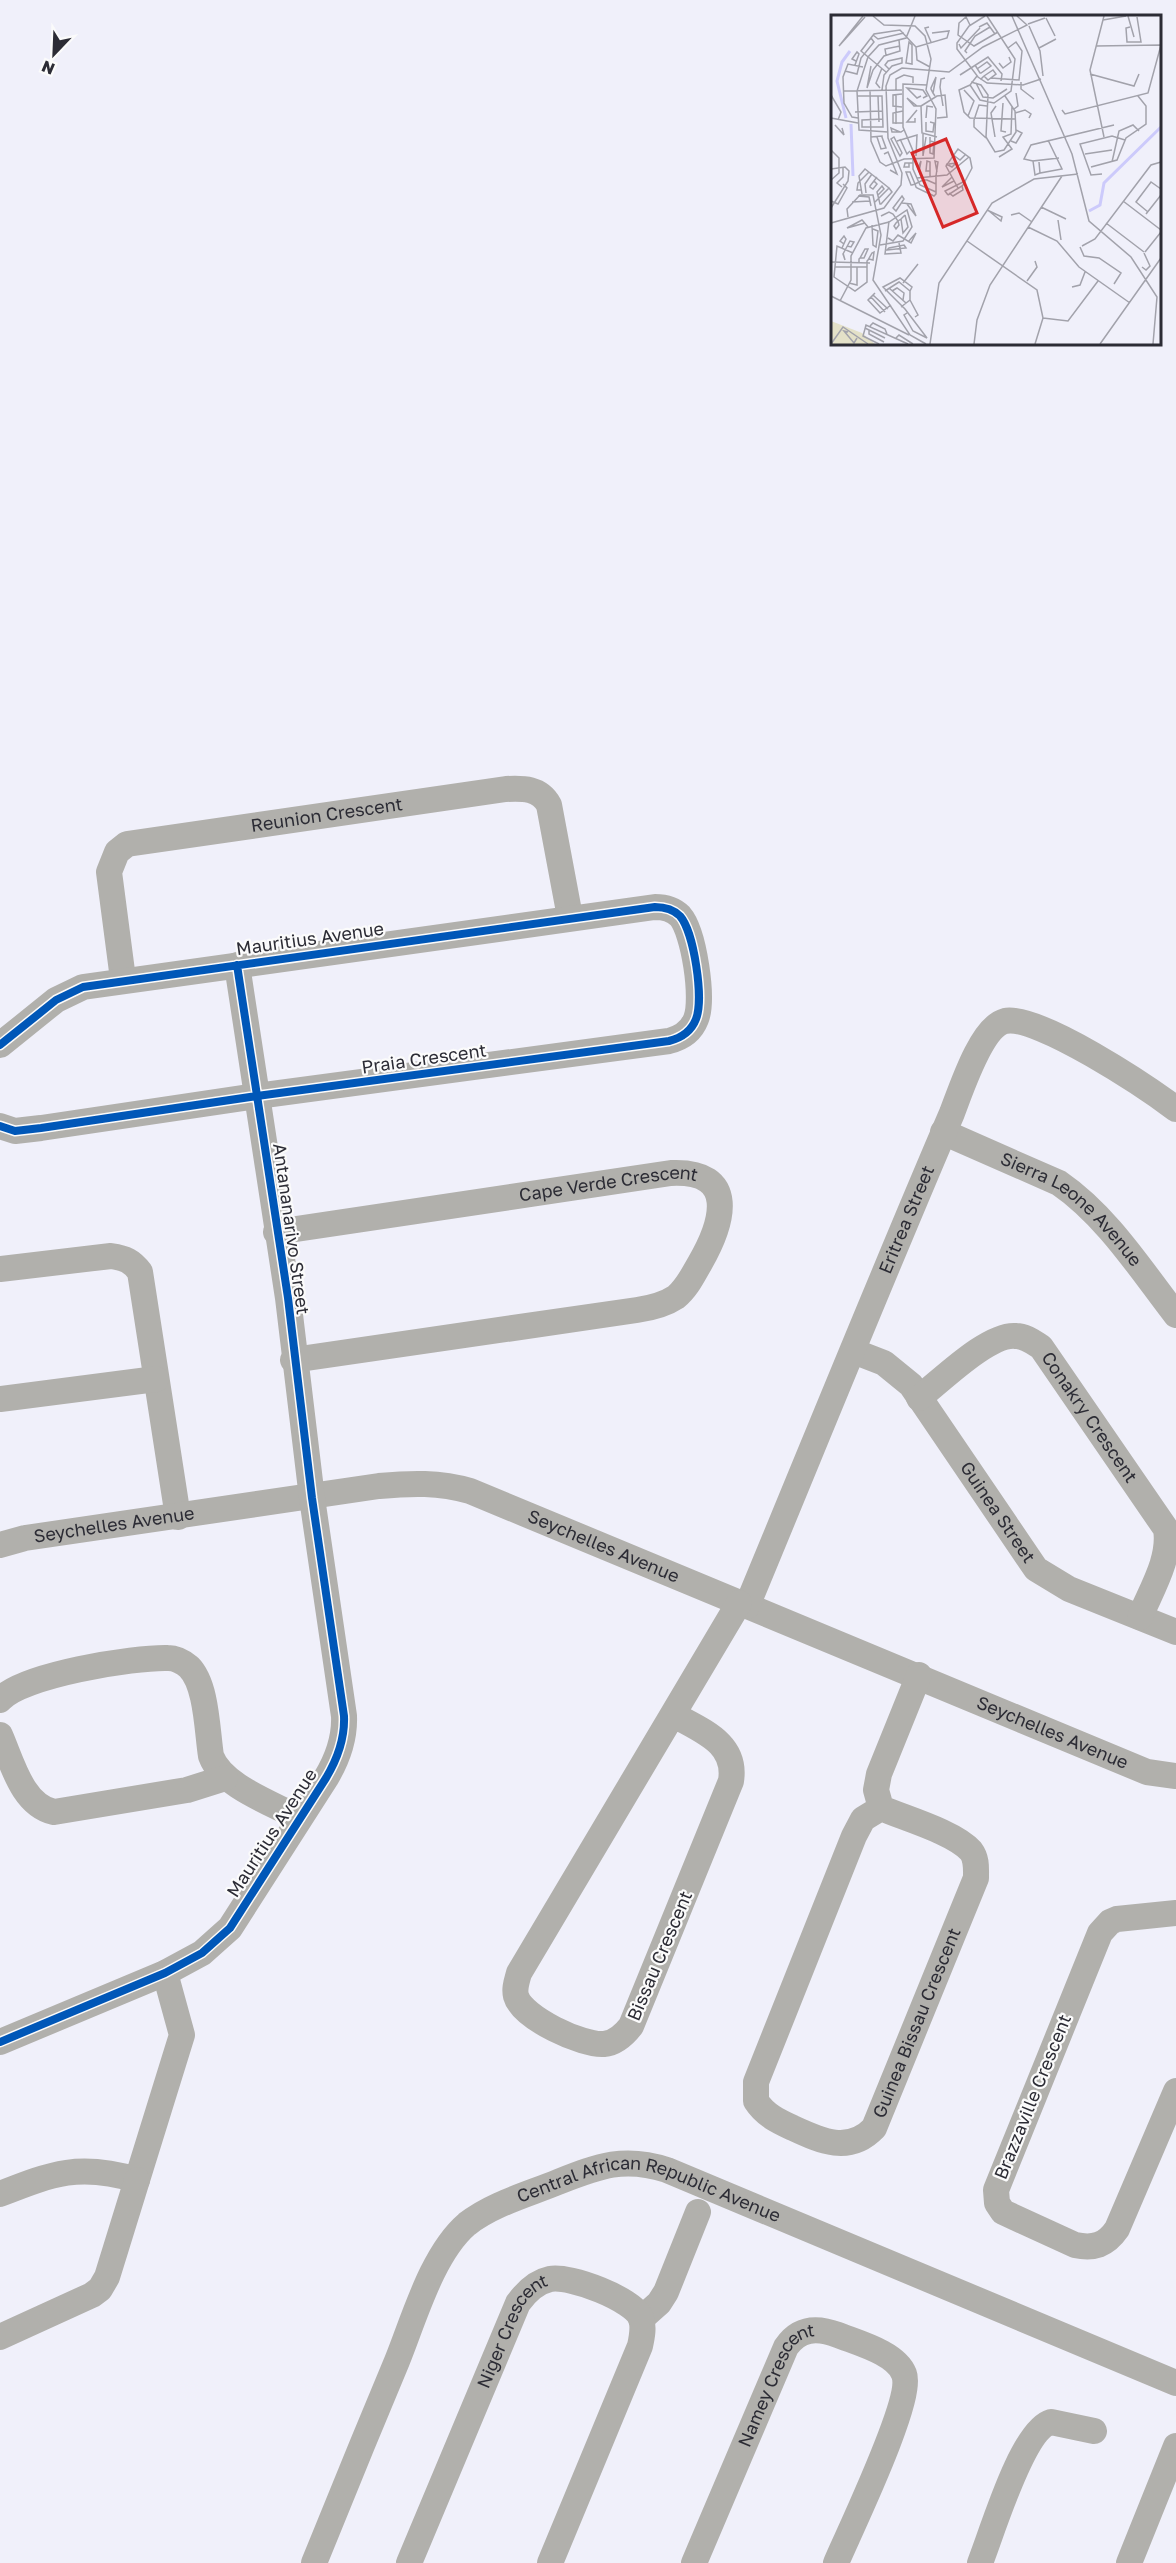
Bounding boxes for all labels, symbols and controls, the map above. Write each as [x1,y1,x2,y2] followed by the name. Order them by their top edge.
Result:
[831,15,1161,345] inset map
[24,24,84,84] north arrow
[39,56,58,79] text: N
[249,792,404,836] street label: Reunion Crescent
[235,917,385,959] street label: Mauritius Avenue
[360,1038,488,1078] street label: Praia Crescent
[269,1142,315,1316] street label: Antananarivo Street
[997,1147,1147,1270] street label: Sierra Leone Avenue
[517,1161,700,1206] street label: Cape Verde Crescent
[873,1162,938,1277] street label: Eritrea Street
[1037,1347,1143,1486] street label: Conakry Crescent
[956,1457,1041,1567] street label: Guinea Street
[32,1501,196,1547] street label: Seychelles Avenue
[525,1504,683,1587] street label: Seychelles Avenue
[974,1691,1132,1773] street label: Seychelles Avenue
[221,1764,321,1901] street label: Mauritius Avenue
[622,1887,696,2024] street label: Bissau Crescent
[867,1924,965,2121] street label: Guinea Bissau Crescent
[989,2011,1075,2182] street label: Brazzaville Crescent
[513,2151,784,2226] text: Central African Republic Avenue
[510,2191,788,2231] street label: Central African Republic Avenue
[472,2269,550,2391] street label: Niger Crescent
[733,2318,816,2450] street label: Namey Crescent

